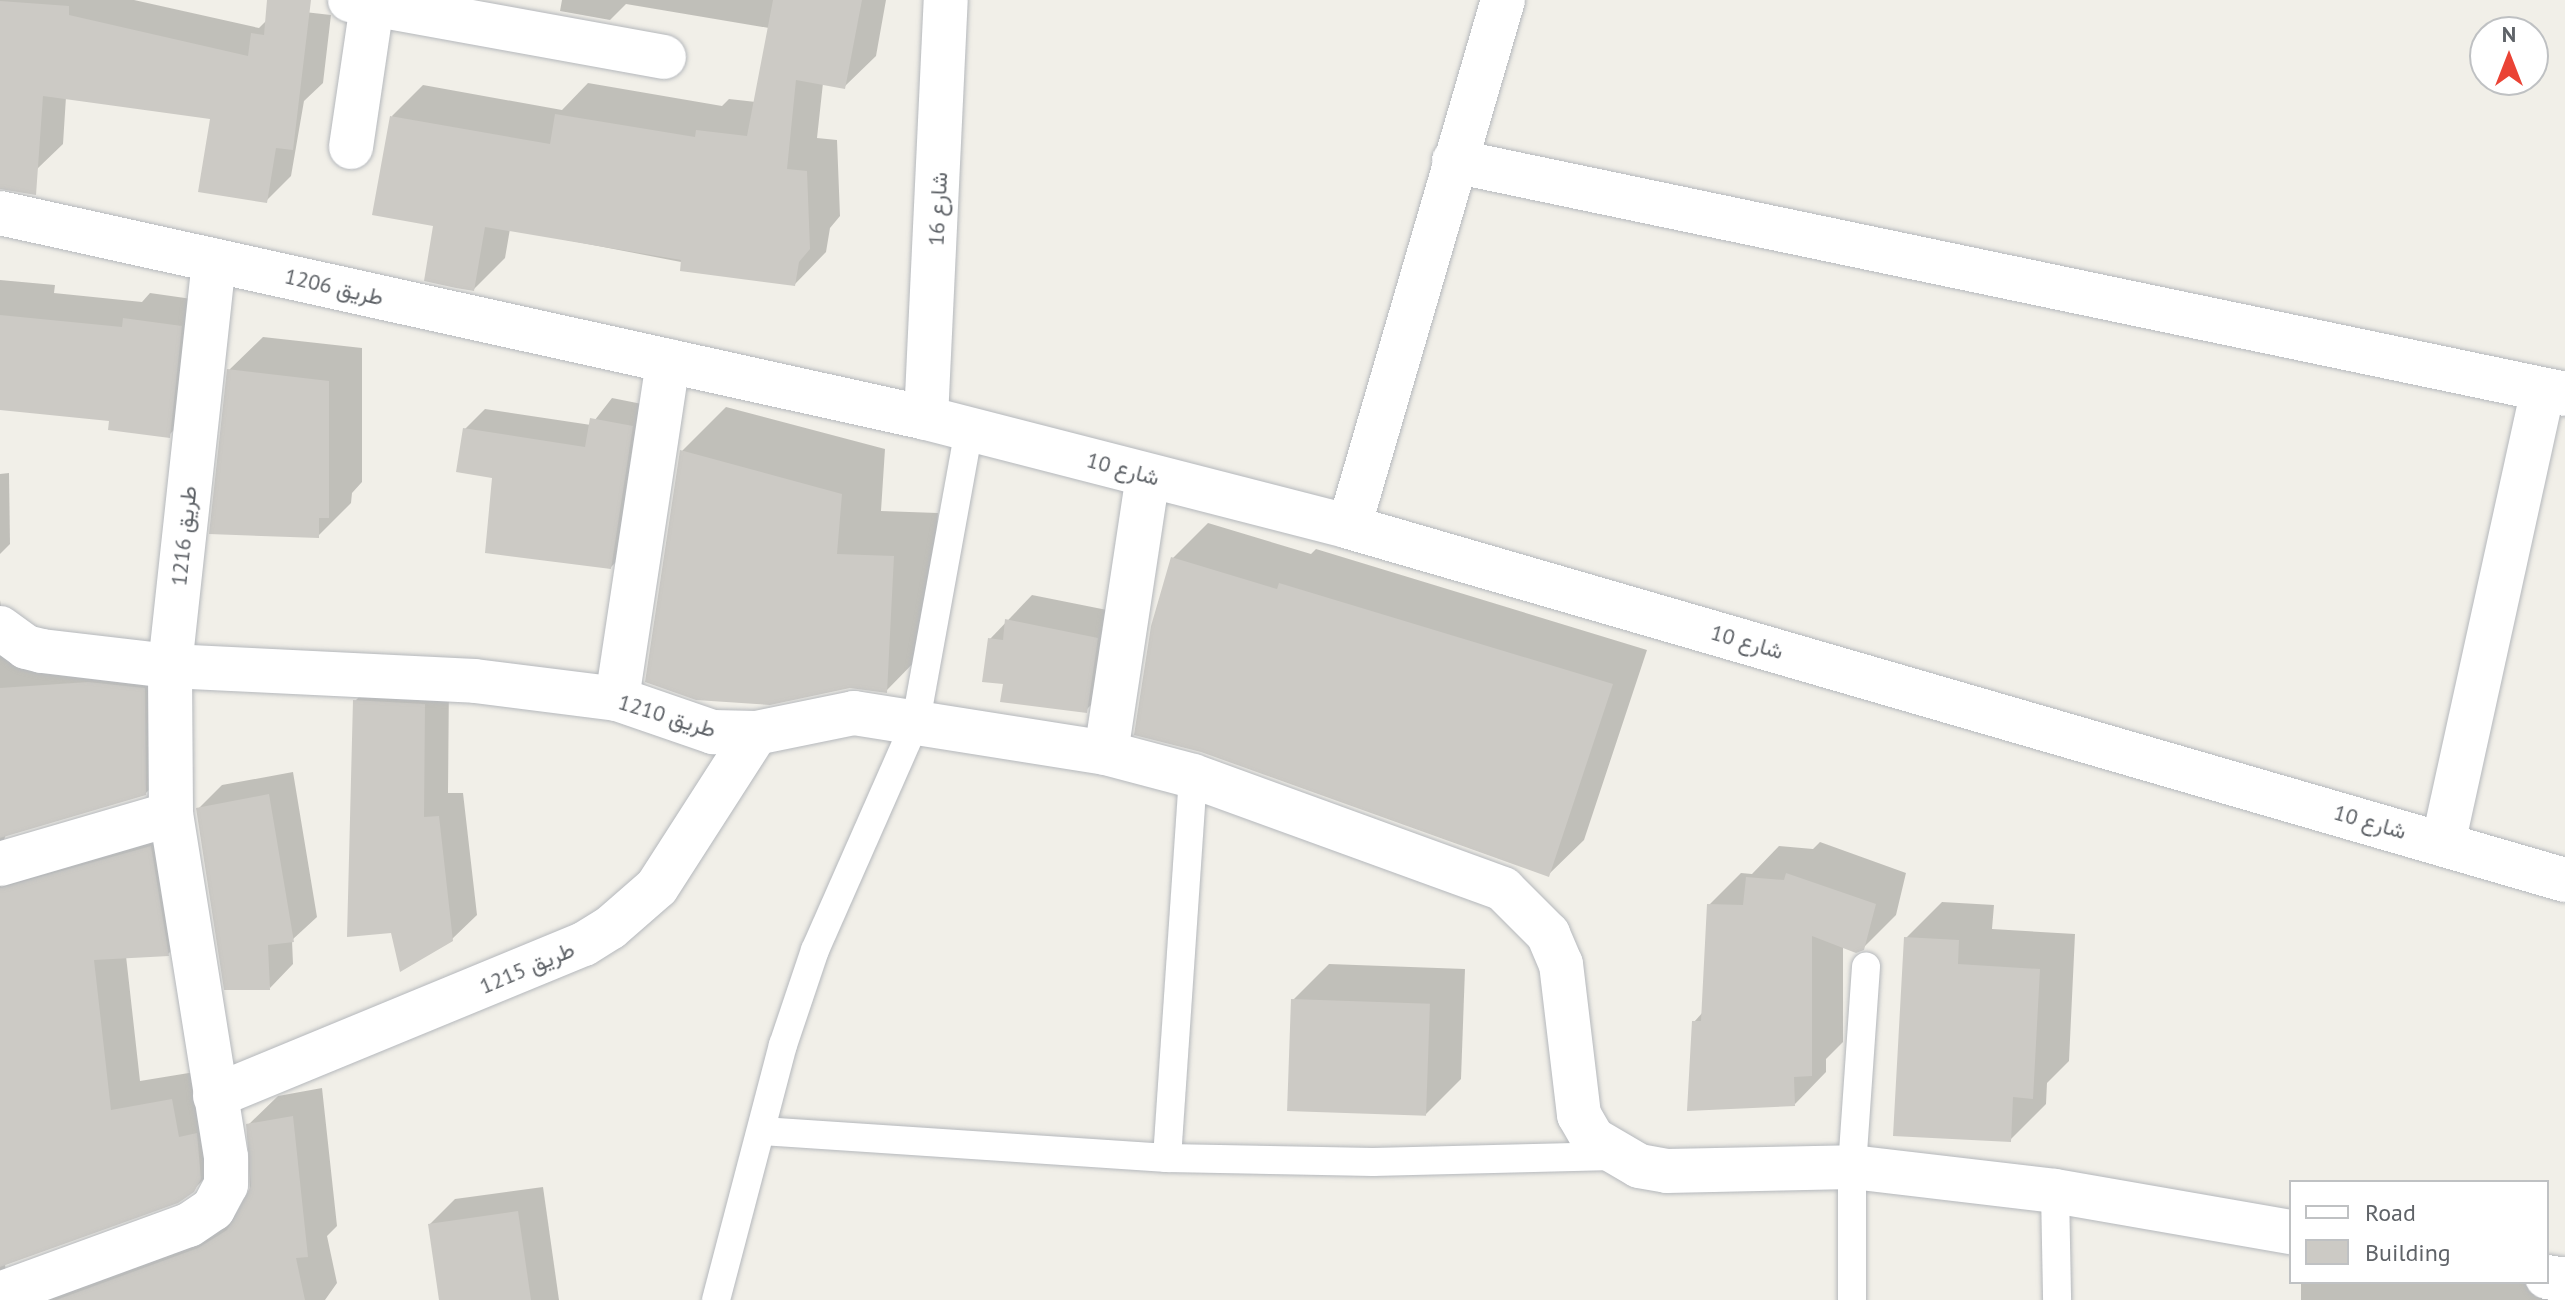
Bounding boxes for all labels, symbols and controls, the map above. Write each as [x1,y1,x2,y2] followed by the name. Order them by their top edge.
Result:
[2469,16,2549,96] north arrow
[2502,20,2516,48] text: N
[923,171,953,247] street label: شارع 16
[282,263,386,311] street label: طريق 1206
[1084,447,1162,491] street label: شارع 10
[166,485,202,587] street label: طريق 1216
[1708,619,1786,665] street label: شارع 10
[615,689,719,743] street label: طريق 1210
[2331,799,2409,845] street label: شارع 10
[476,936,578,1000] street label: طريق 1215
[2289,1180,2549,1284] legend
[2365,1197,2416,1228] text: Road
[2365,1237,2451,1268] text: Building

